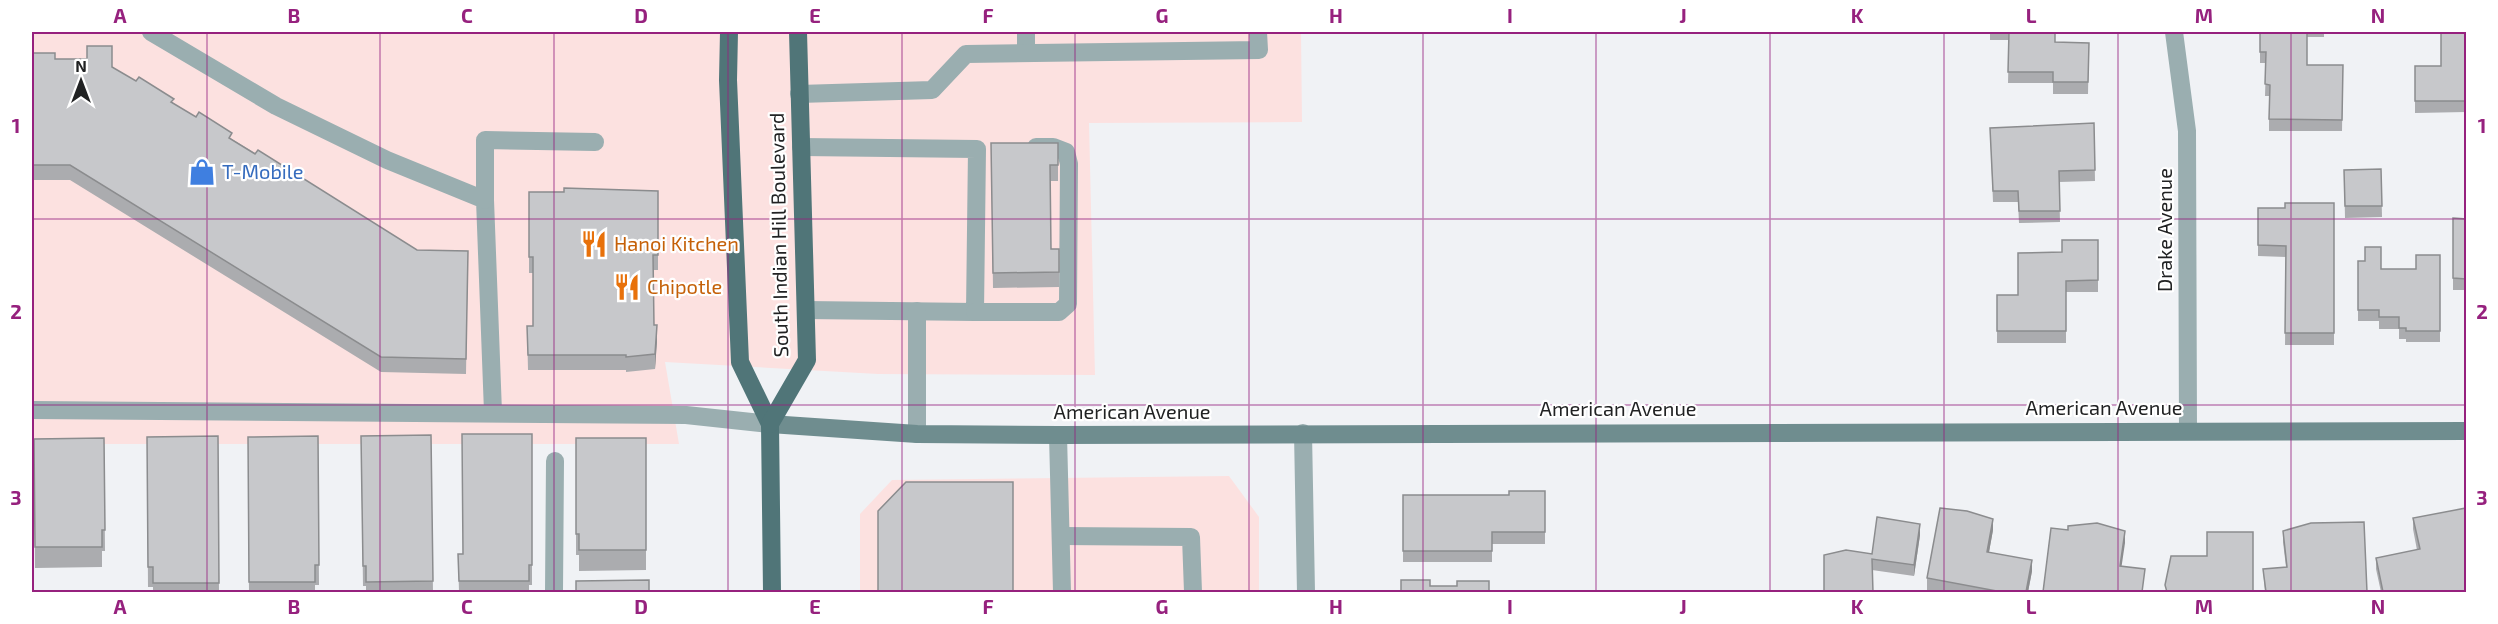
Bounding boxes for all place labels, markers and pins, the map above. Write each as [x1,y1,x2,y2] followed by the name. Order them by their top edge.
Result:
[187,157,217,187] shop icon: T-Mobile
[222,159,303,183] place label: T-Mobile
[579,229,609,259] restaurant icon: Hanoi Kitchen
[614,231,739,255] place label: Hanoi Kitchen
[612,272,642,302] restaurant icon: Chipotle
[647,274,722,298] place label: Chipotle

